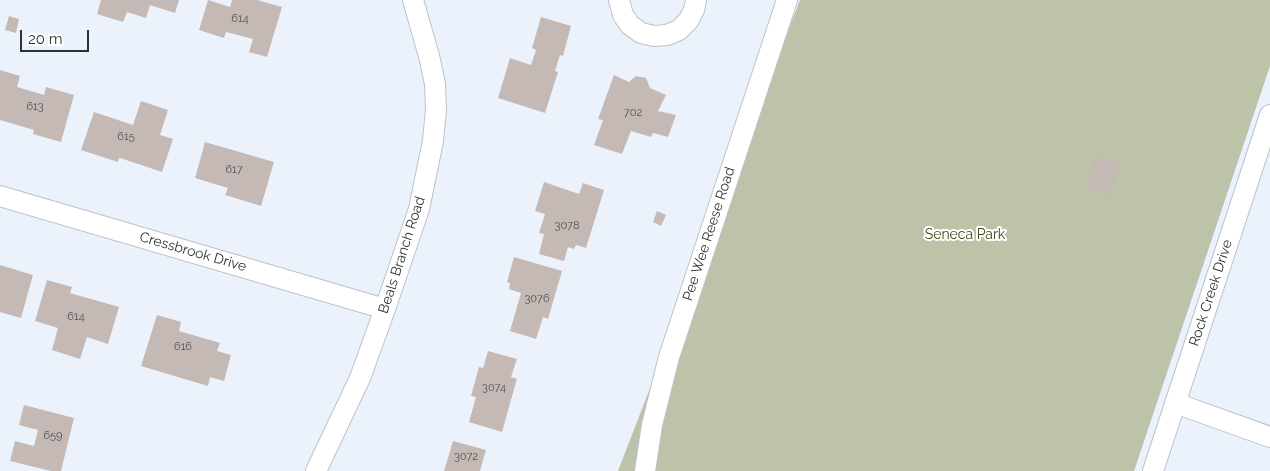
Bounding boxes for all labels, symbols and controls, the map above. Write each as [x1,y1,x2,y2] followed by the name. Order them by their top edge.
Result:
[231,12,249,26] house number: 614
[22,20,91,52] scale bar
[28,30,63,48] text: 20 m
[26,100,44,114] house number: 613
[624,106,642,120] house number: 702
[117,130,135,144] house number: 615
[225,163,243,177] house number: 617
[679,165,739,303] street label: Pee Wee Reese Road
[375,194,429,316] street label: Beals Branch Road
[555,219,579,233] house number: 3078
[925,227,1005,243] park label: Seneca Park
[138,229,248,275] street label: Cressbrook Drive
[1186,238,1236,348] street label: Rock Creek Drive
[524,292,550,306] house number: 3076
[67,310,85,324] house number: 614
[174,340,192,354] house number: 616
[482,381,506,395] house number: 3074
[43,429,63,443] house number: 659
[454,450,478,464] house number: 3072

